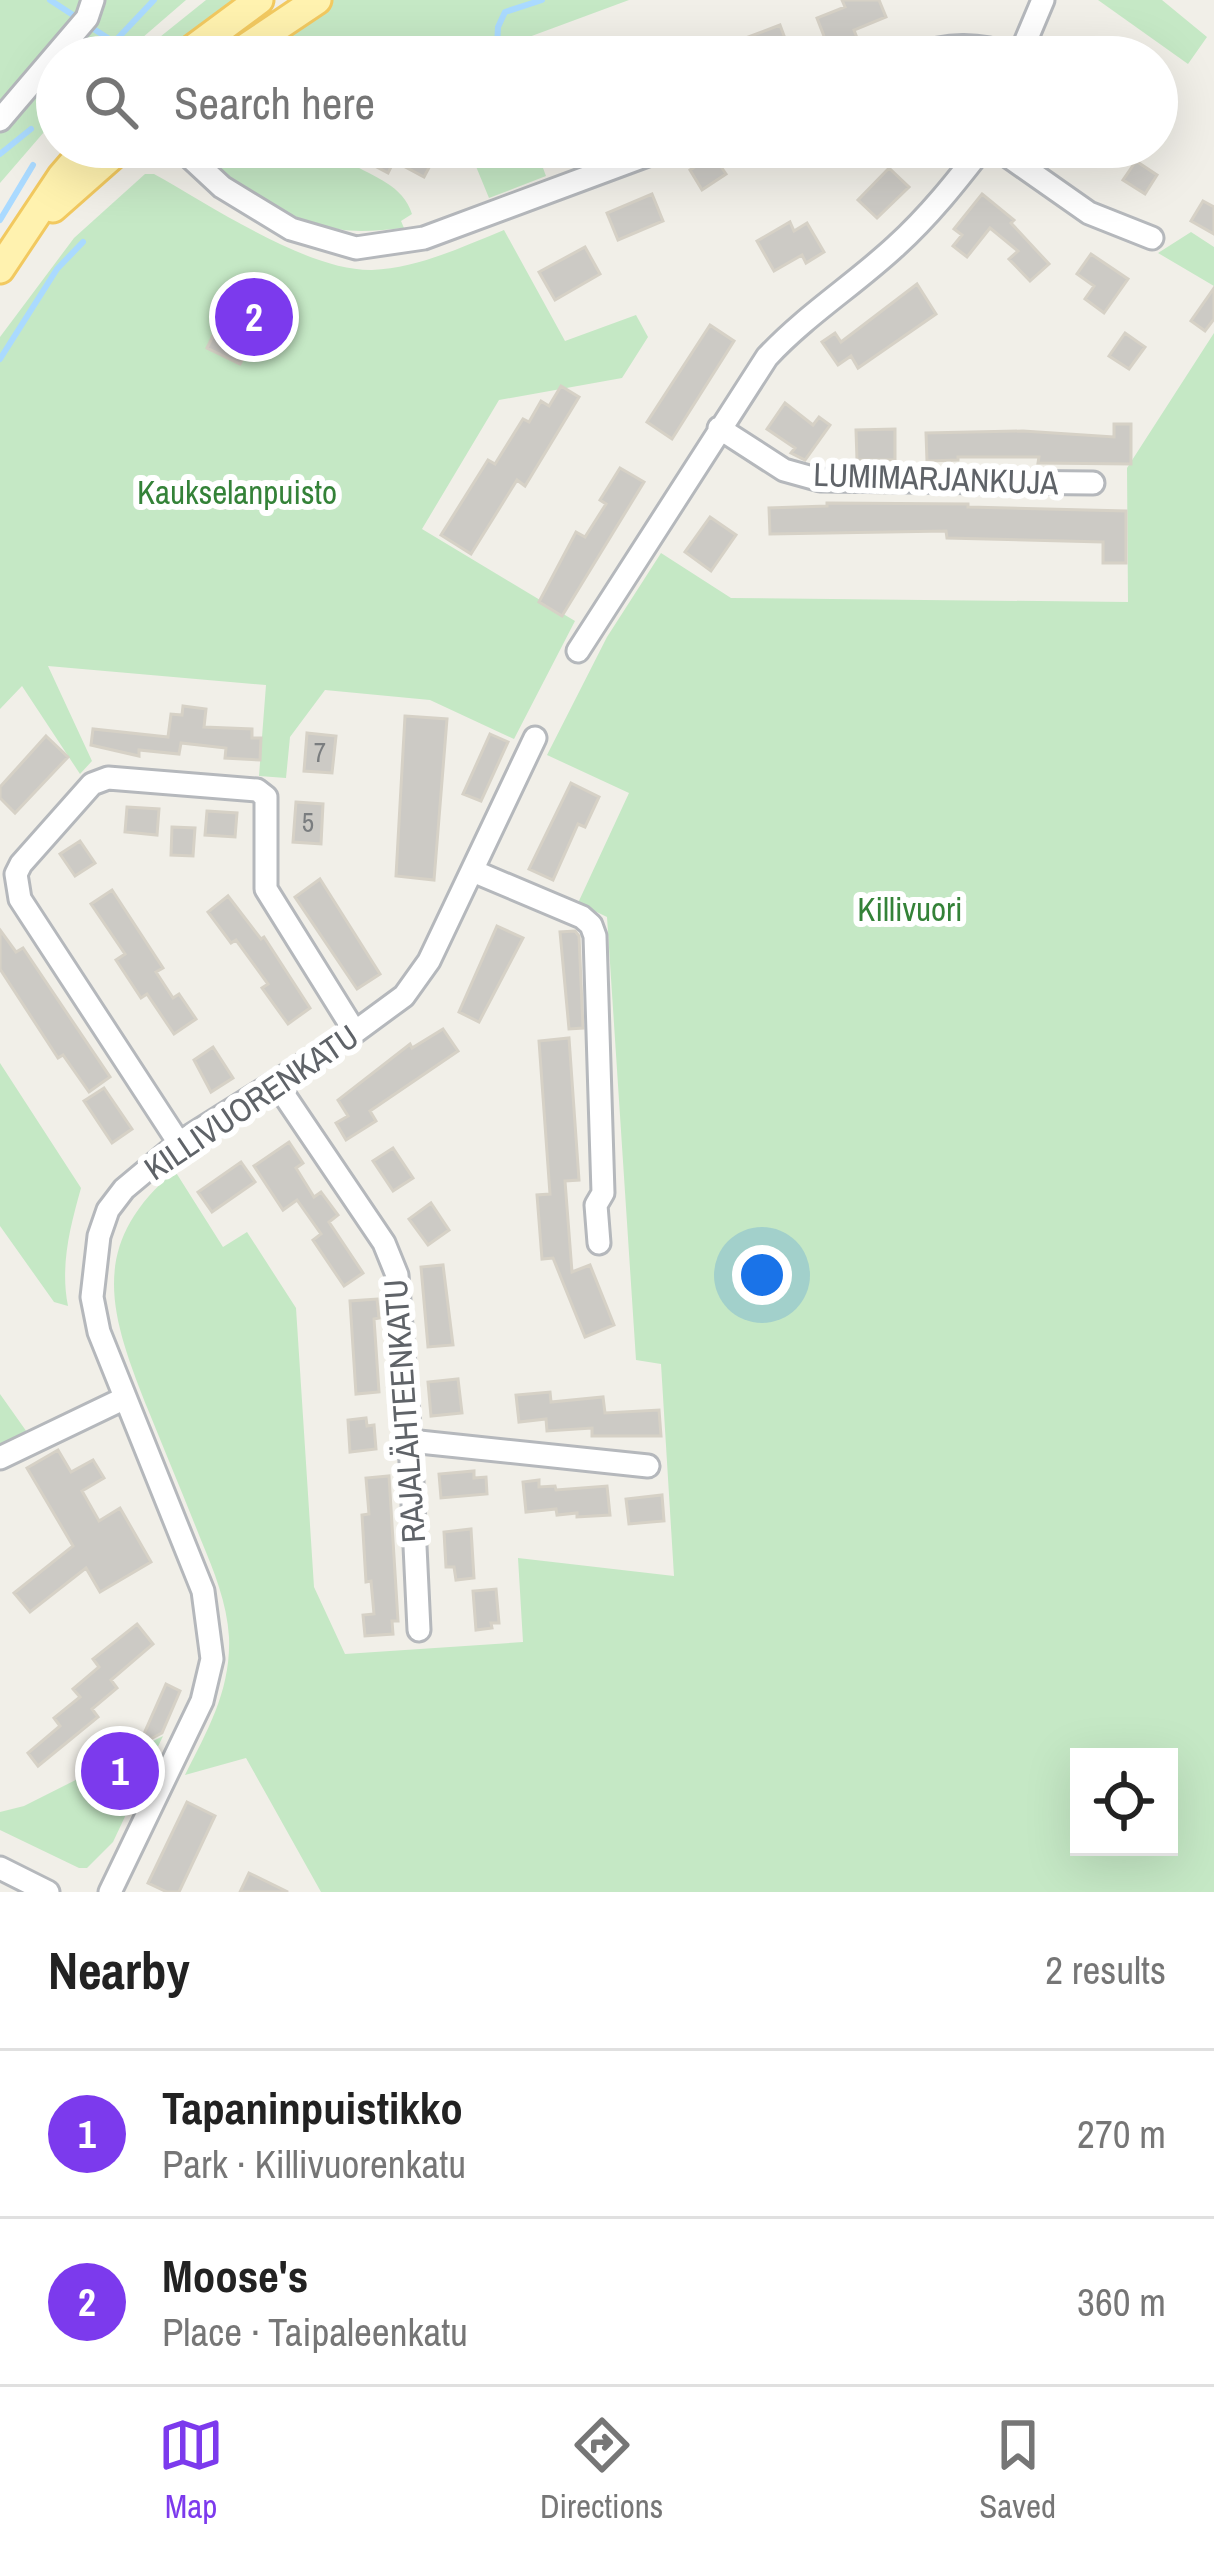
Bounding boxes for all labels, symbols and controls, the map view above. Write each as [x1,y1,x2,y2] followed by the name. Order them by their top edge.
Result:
[36,36,1178,168] search box
[78,69,144,135] icon: search
[174,72,375,133] text: Search here
[215,272,293,362] pin: 2
[813,452,1060,504] street label: LUMIMARJANKUJA
[137,470,337,514] park label: Kaukselanpuisto
[314,734,326,770] house number: 7
[302,804,314,840] house number: 5
[857,887,963,931] park label: Killivuori
[135,1014,367,1190] street label: KILLIVUORENKATU
[732,1245,792,1305] your location
[373,1278,435,1544] street label: RAJALÄHTEENKATU
[81,1726,159,1816] pin: 1
[1070,1748,1178,1856] map controls
[1070,1748,1178,1856] button: locate
[48,1936,190,2005] text: Nearby
[1045,1944,1166,1996] text: 2 results
[162,2077,463,2138] text: Tapaninpuistikko
[78,2108,96,2160] text: 1
[1077,2108,1166,2160] text: 270 m
[162,2138,466,2190] text: Park · Killivuorenkatu
[162,2245,308,2306] text: Moose's
[78,2276,96,2328] text: 2
[1077,2276,1166,2328] text: 360 m
[162,2306,468,2358] text: Place · Taipaleenkatu
[158,2412,224,2528] tab: Map
[540,2412,663,2528] tab: Directions
[979,2412,1056,2528] tab: Saved

